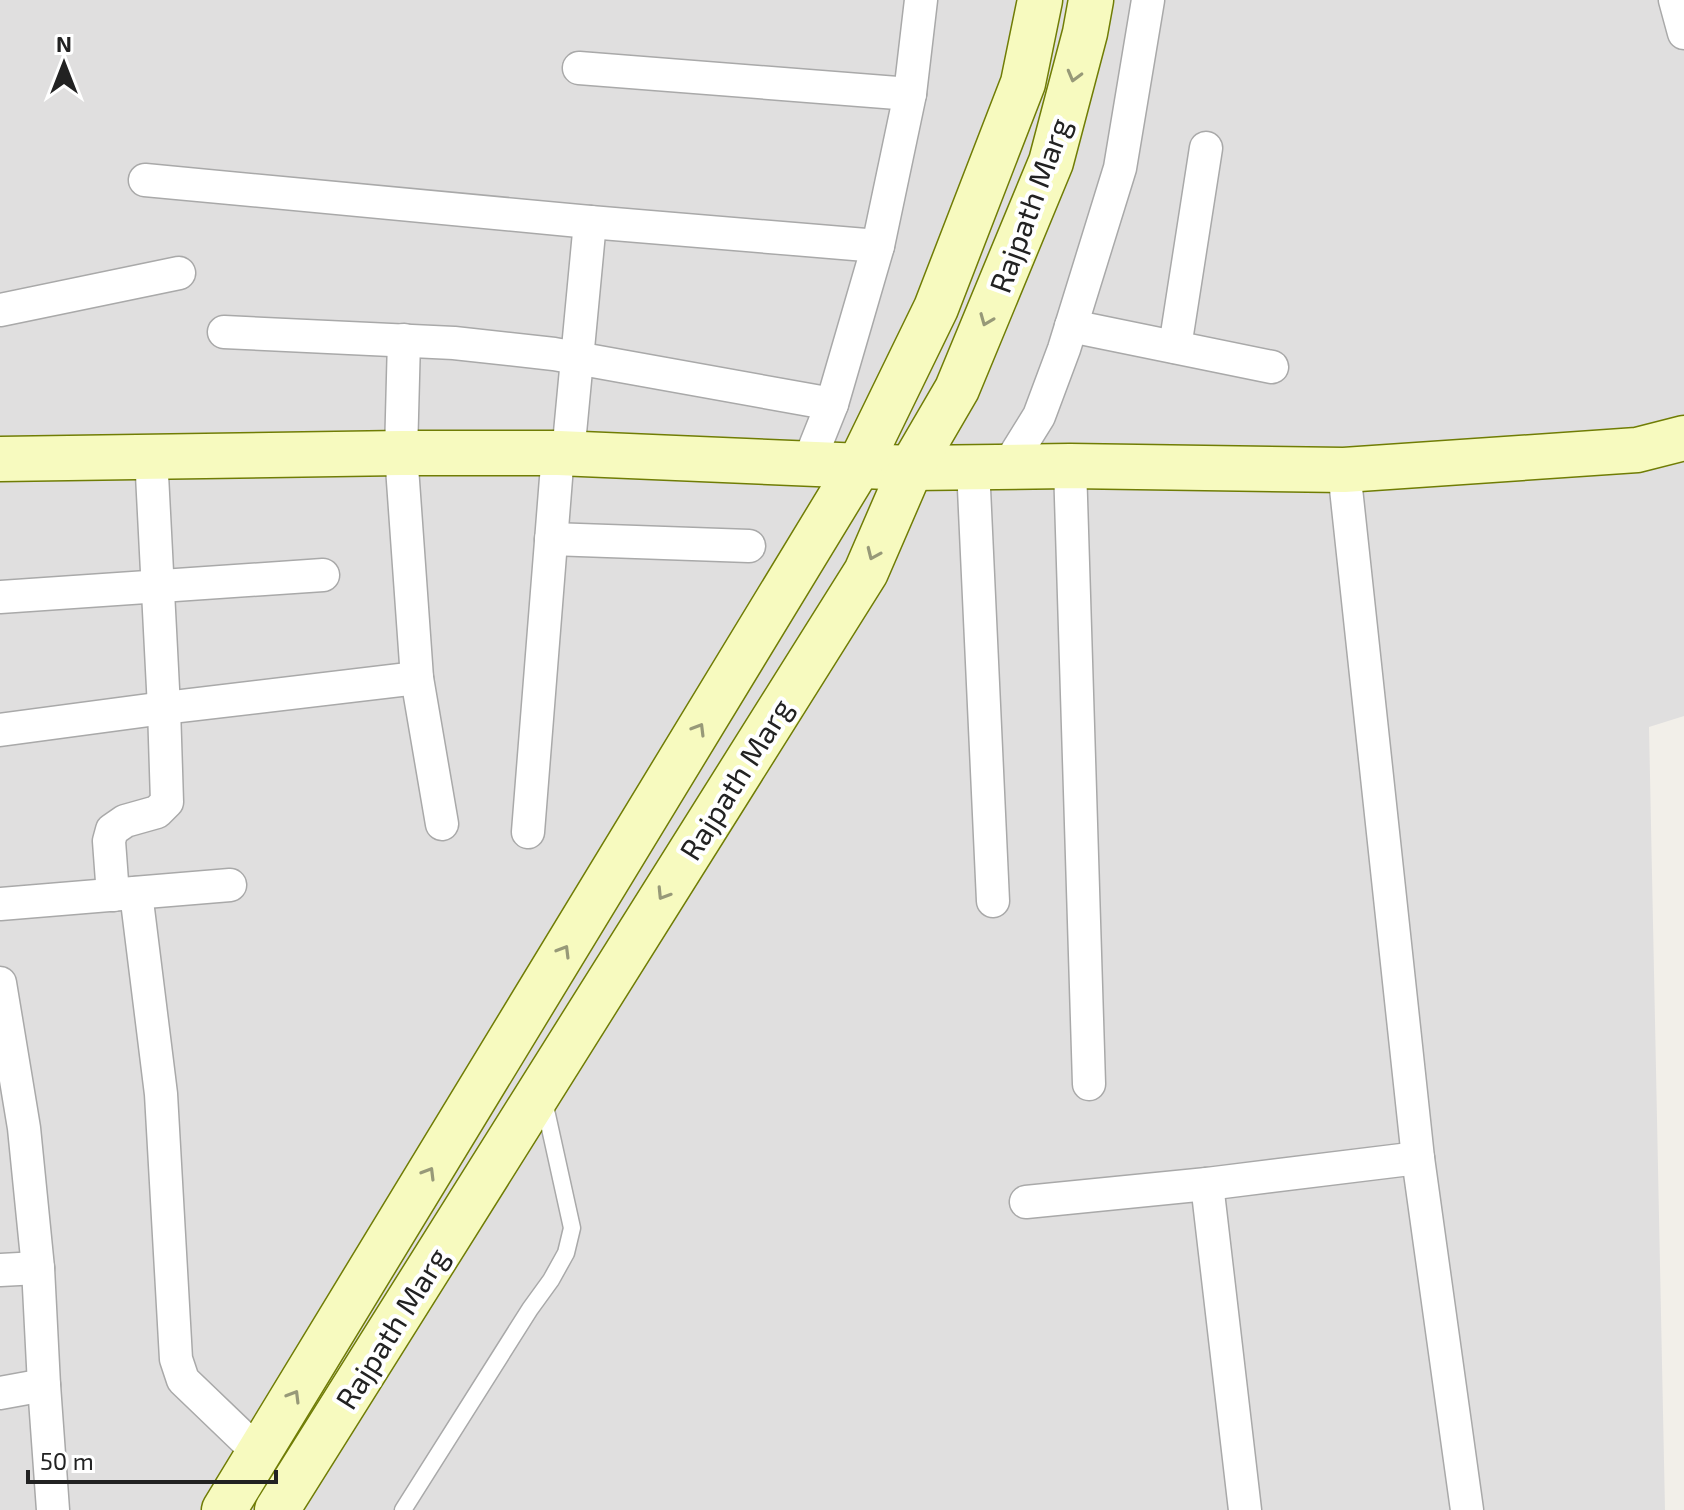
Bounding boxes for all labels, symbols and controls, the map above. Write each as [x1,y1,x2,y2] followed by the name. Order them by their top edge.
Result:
[24,24,104,104] north arrow
[56,30,72,56] text: N
[1066,69,1083,83] one-way arrow
[981,112,1077,297] street label: Rajpath Marg
[979,312,995,326] one-way arrow
[867,546,883,560] one-way arrow
[671,691,799,866] street label: Rajpath Marg
[689,723,705,738] one-way arrow
[657,885,672,900] one-way arrow
[554,945,569,960] one-way arrow
[419,1167,434,1182] one-way arrow
[327,1240,455,1415] street label: Rajpath Marg
[284,1390,299,1405] one-way arrow
[28,1434,276,1484] scale bar
[40,1446,94,1475] text: 50 m

